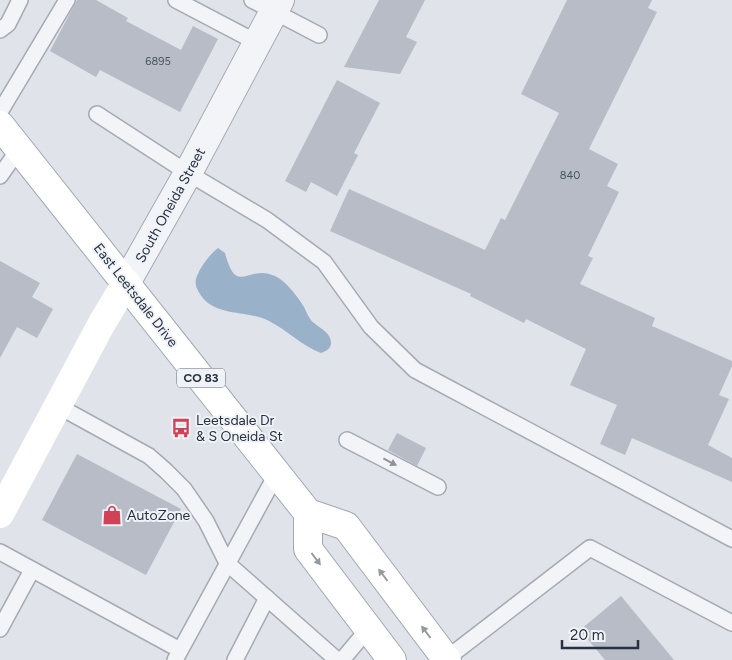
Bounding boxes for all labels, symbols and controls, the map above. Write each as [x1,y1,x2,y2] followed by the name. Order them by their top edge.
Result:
[145,55,171,68] house number: 6895
[132,145,209,266] street label: South Oneida Street
[560,169,580,182] house number: 840
[90,240,182,351] street label: East Leetsdale Drive
[177,368,225,388] road number: CO 83
[196,412,283,445] place label: Leetsdale Dr & S Oneida St
[170,417,192,439] bus stop icon: Leetsdale Dr & S Oneida St
[383,458,397,466] one-way arrow
[101,504,123,526] shop icon: AutoZone
[127,507,191,524] place label: AutoZone
[311,552,321,566] one-way arrow
[378,568,388,582] one-way arrow
[562,618,638,650] scale bar
[421,625,431,639] one-way arrow
[570,626,604,644] text: 20 m

